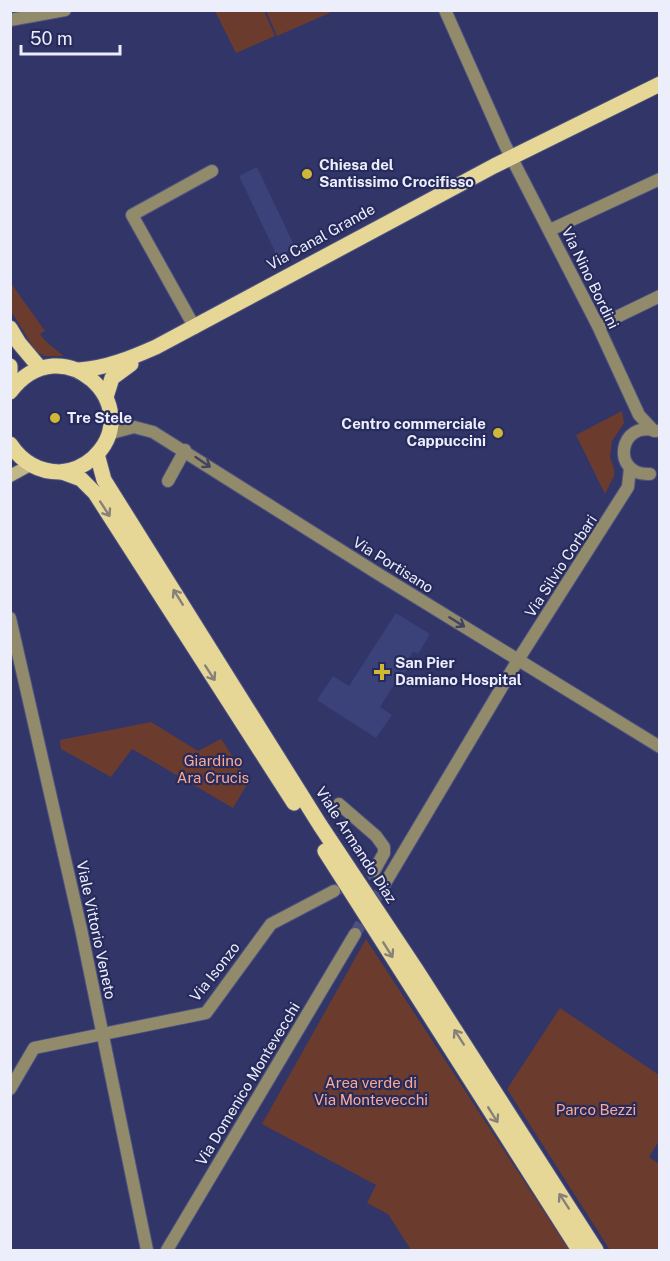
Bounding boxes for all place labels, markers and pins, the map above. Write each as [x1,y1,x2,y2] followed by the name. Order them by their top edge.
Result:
[319,156,474,190] place label: Chiesa del Santissimo Crocifisso
[300,167,314,181] marker: Chiesa del Santissimo Crocifisso
[67,409,132,426] place label: Tre Stele
[48,411,62,425] marker: Tre Stele
[341,415,486,449] place label: Centro commerciale Cappuccini
[491,426,505,440] marker: Centro commerciale Cappuccini
[395,654,522,688] place label: San Pier Damiano Hospital
[373,663,391,681] marker: San Pier Damiano Hospital

